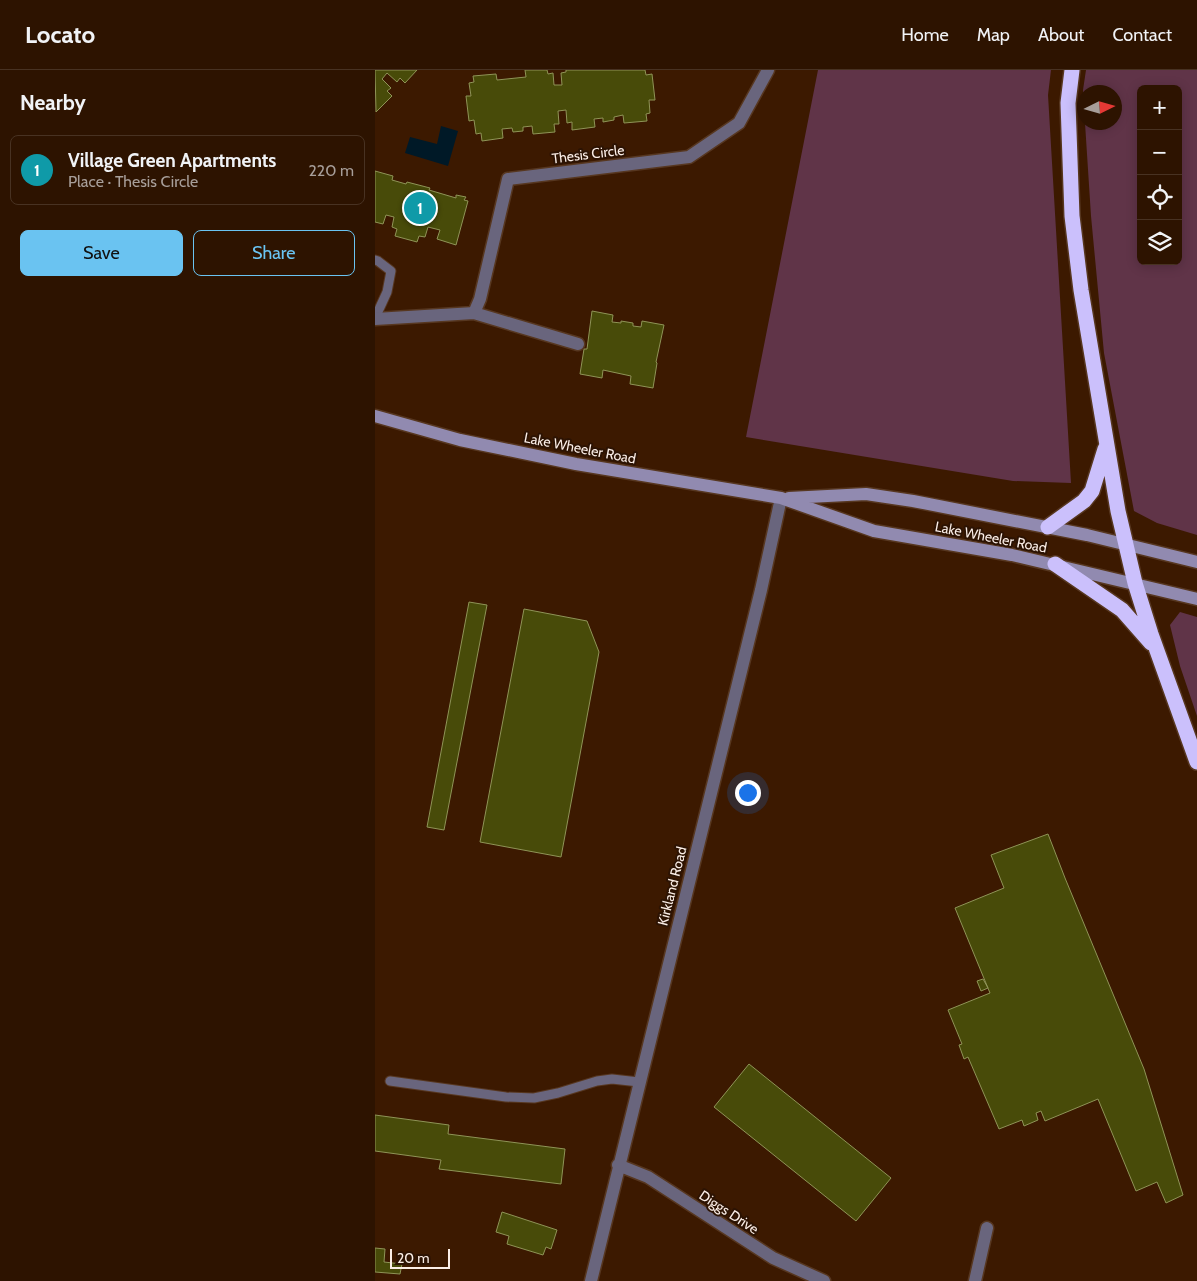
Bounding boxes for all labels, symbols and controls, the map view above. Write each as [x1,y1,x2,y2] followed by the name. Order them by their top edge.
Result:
[25,20,95,49] text: Locato
[901,24,949,46] text: Home
[977,24,1010,46] text: Map
[1038,24,1084,46] text: About
[1112,24,1172,46] text: Contact
[1077,85,1122,130] north arrow
[1137,85,1182,265] map controls
[1137,85,1182,130] button: +
[20,90,86,115] text: Nearby
[1137,130,1182,175] button: −
[551,141,625,167] street label: Thesis Circle
[68,149,276,172] text: Village Green Apartments
[34,161,40,180] text: 1
[308,161,354,180] text: 220 m
[68,172,198,191] text: Place · Thesis Circle
[1137,175,1182,220] button: locate
[404,189,436,227] pin: 1
[1137,220,1182,265] button: layers
[20,230,183,276] button: Save
[193,230,355,276] button: Share
[523,428,637,468] street label: Lake Wheeler Road
[934,517,1048,557] street label: Lake Wheeler Road
[735,780,761,806] your location
[653,844,691,928] street label: Kirkland Road
[696,1186,762,1238] street label: Diggs Drive
[390,1246,450,1269] scale bar
[397,1249,430,1267] text: 20 m

